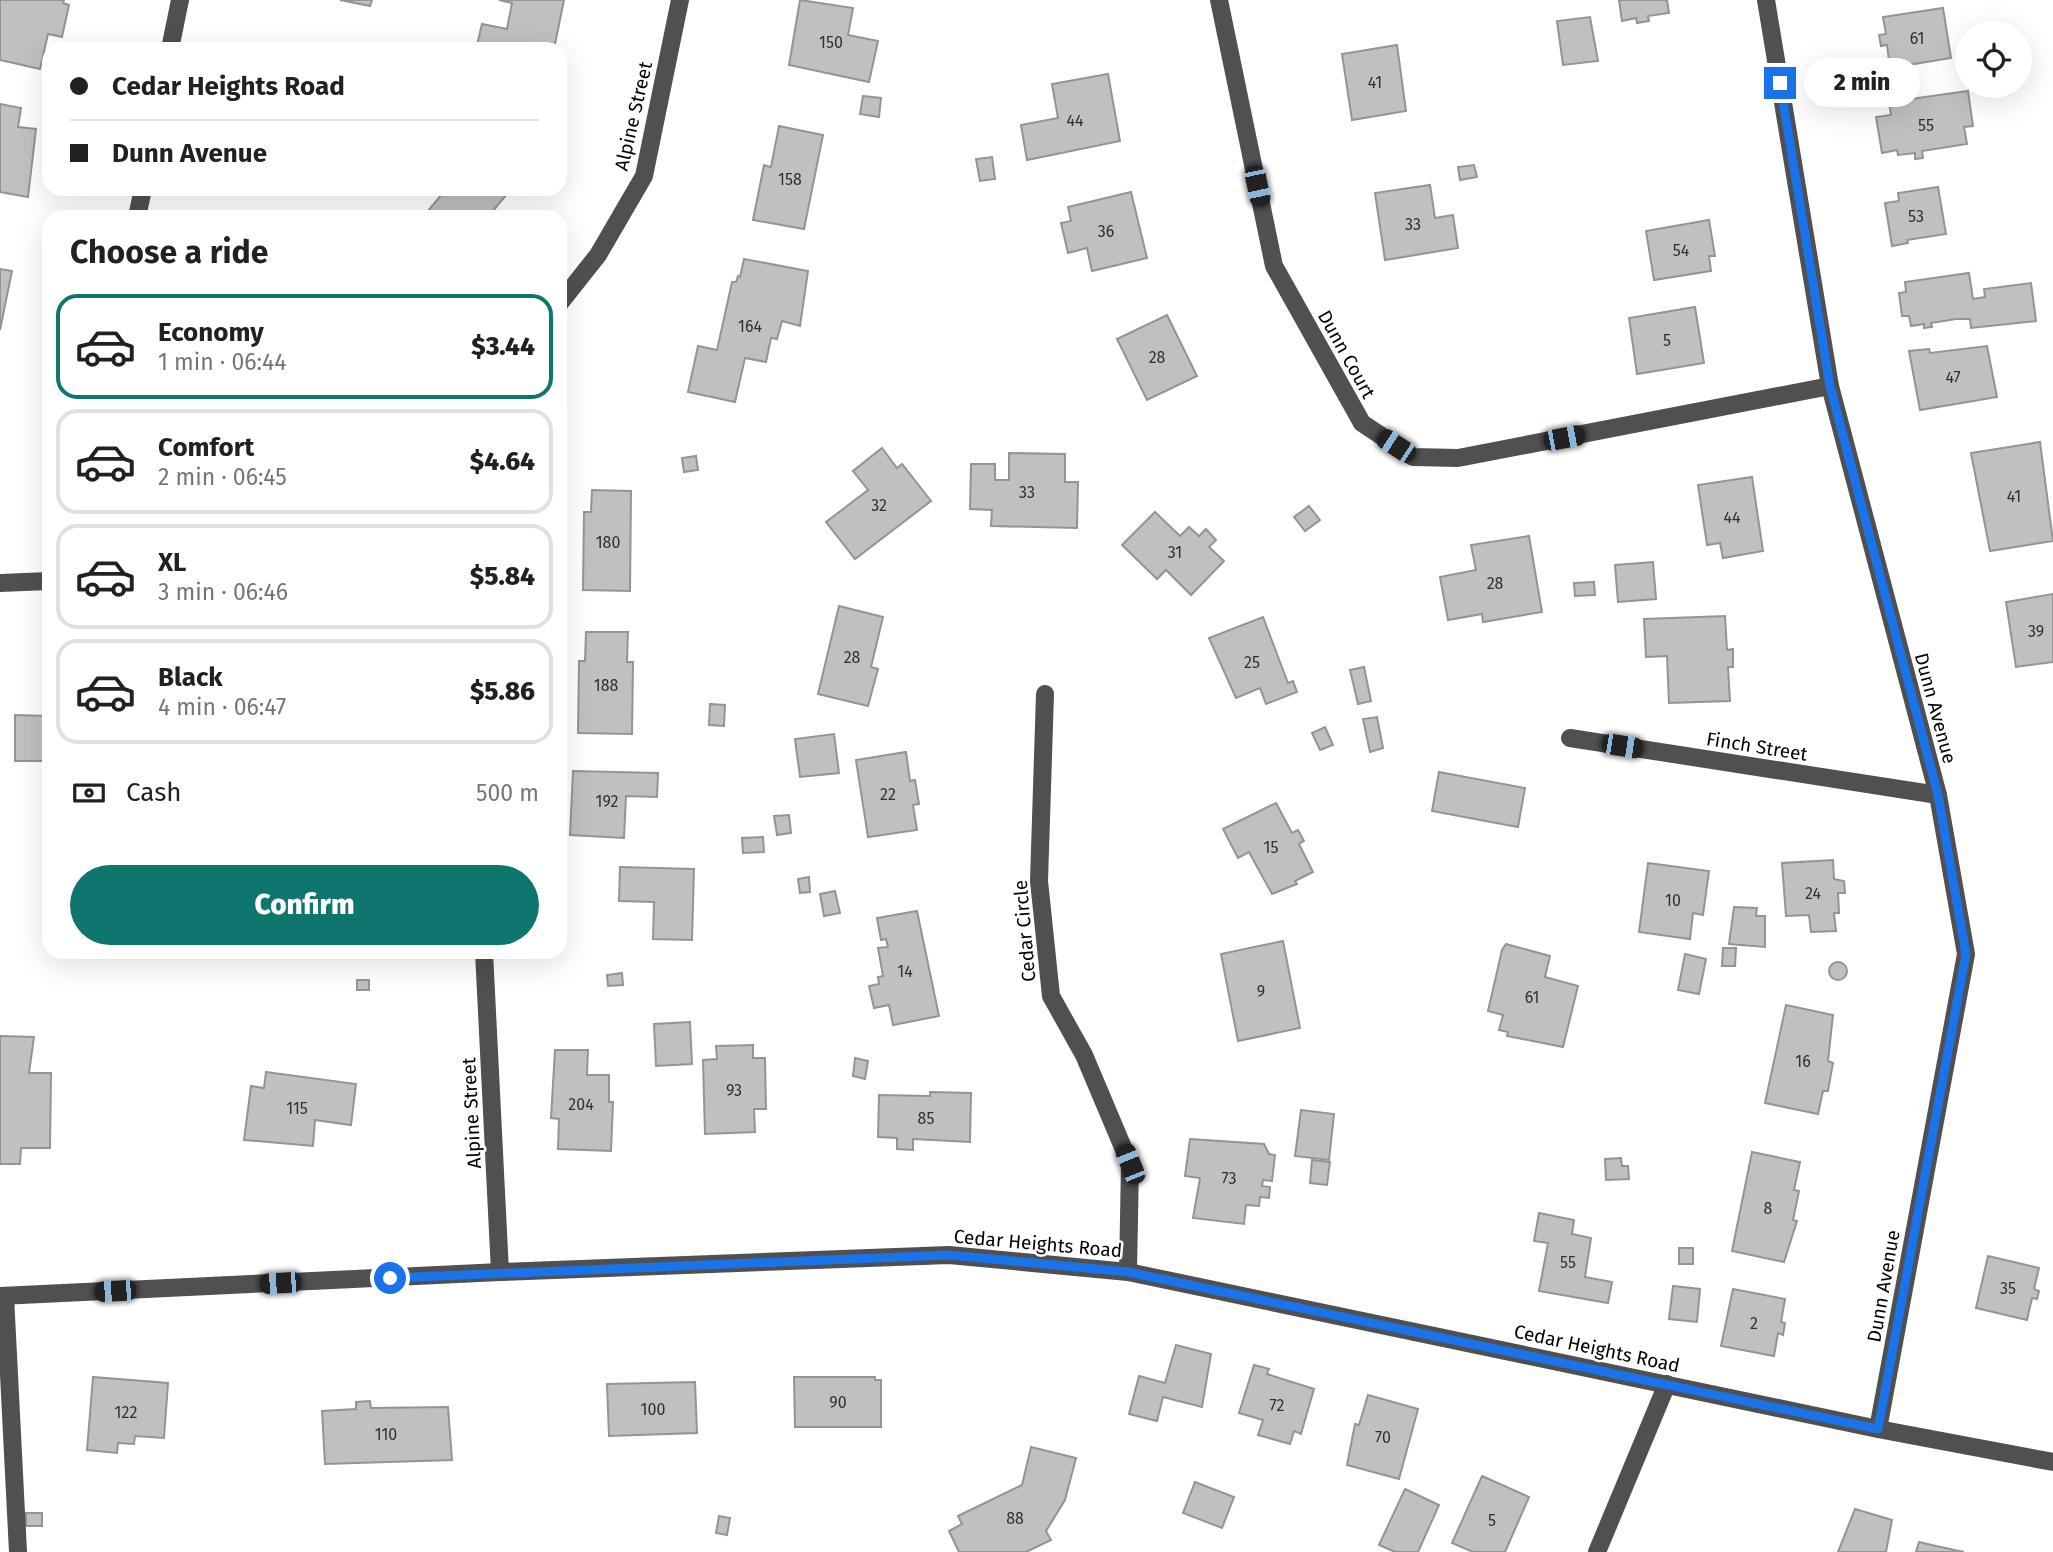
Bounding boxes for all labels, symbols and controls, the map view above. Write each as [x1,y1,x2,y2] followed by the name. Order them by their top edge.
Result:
[1955,21,2032,98] map controls
[1955,21,2032,98] button: locate
[1910,29,1924,48] house number: 61
[819,33,843,52] house number: 150
[1804,58,1920,108] callout: 2 min
[610,59,657,173] street label: Alpine Street
[1764,67,1796,99] route end
[1834,68,1890,96] text: 2 min
[112,71,345,102] text: Cedar Heights Road
[1368,73,1382,92] house number: 41
[1066,111,1084,130] house number: 44
[1918,116,1934,135] house number: 55
[112,138,267,169] text: Dunn Avenue
[1243,163,1272,209] car
[778,170,802,189] house number: 158
[1908,207,1924,226] house number: 53
[1405,215,1421,234] house number: 33
[1098,222,1114,241] house number: 36
[70,233,268,271] text: Choose a ride
[1673,241,1690,260] house number: 54
[1313,306,1380,402] street label: Dunn Court
[74,315,137,378] icon: car
[158,317,264,348] text: Economy
[738,317,762,336] house number: 164
[471,331,535,362] text: $3.44
[1663,331,1671,350] house number: 5
[158,348,286,376] text: 1 min · 06:44
[1149,348,1166,367] house number: 28
[1945,368,1961,387] house number: 47
[1542,424,1587,452] car
[1373,426,1420,466] car
[74,430,137,493] icon: car
[158,432,254,463] text: Comfort
[470,446,535,477] text: $4.64
[158,463,287,491] text: 2 min · 06:45
[1019,483,1035,502] house number: 33
[2007,487,2021,506] house number: 41
[871,496,887,515] house number: 32
[1723,508,1741,527] house number: 44
[596,533,620,552] house number: 180
[1168,543,1182,562] house number: 31
[74,545,137,608] icon: car
[158,547,186,578] text: XL
[470,561,535,592] text: $5.84
[1487,574,1504,593] house number: 28
[158,578,288,606] text: 3 min · 06:46
[2028,622,2044,641] house number: 39
[844,648,861,667] house number: 28
[1910,650,1961,766] street label: Dunn Avenue
[1244,653,1260,672] house number: 25
[74,660,137,723] icon: car
[158,662,223,693] text: Black
[470,676,535,707] text: $5.86
[594,676,618,695] house number: 188
[158,693,286,721] text: 4 min · 06:47
[1705,727,1809,766] street label: Finch Street
[1600,732,1645,760] car
[70,774,108,812] icon: cash
[126,777,182,808] text: Cash
[476,779,539,807] text: 500 m
[880,785,896,804] house number: 22
[596,792,619,811] house number: 192
[1264,838,1278,857] house number: 15
[70,865,539,945] button: Confirm
[1009,879,1040,983] street label: Cedar Circle
[1805,884,1821,903] house number: 24
[1665,891,1681,910] house number: 10
[897,962,913,981] house number: 14
[1257,982,1265,1001] house number: 9
[1525,988,1539,1007] house number: 61
[1795,1052,1811,1071] house number: 16
[457,1057,486,1169] street label: Alpine Street
[726,1081,742,1100] house number: 93
[568,1095,594,1114] house number: 204
[286,1099,308,1118] house number: 115
[918,1109,934,1128] house number: 85
[1113,1141,1148,1187] car
[1222,1169,1236,1188] house number: 73
[1764,1199,1773,1218] house number: 8
[953,1225,1123,1262] street label: Cedar Heights Road
[1862,1228,1905,1344] street label: Dunn Avenue
[1560,1253,1576,1272] house number: 55
[374,1262,406,1294] route start
[259,1271,302,1295] car
[94,1279,137,1303] car
[2000,1279,2016,1298] house number: 35
[1750,1314,1758,1333] house number: 2
[1512,1320,1682,1377] street label: Cedar Heights Road
[829,1393,847,1412] house number: 90
[1270,1396,1284,1415] house number: 72
[641,1400,665,1419] house number: 100
[115,1403,137,1422] house number: 122
[375,1425,397,1444] house number: 110
[1375,1428,1391,1447] house number: 70
[1006,1509,1024,1528] house number: 88
[1488,1511,1496,1530] house number: 5

